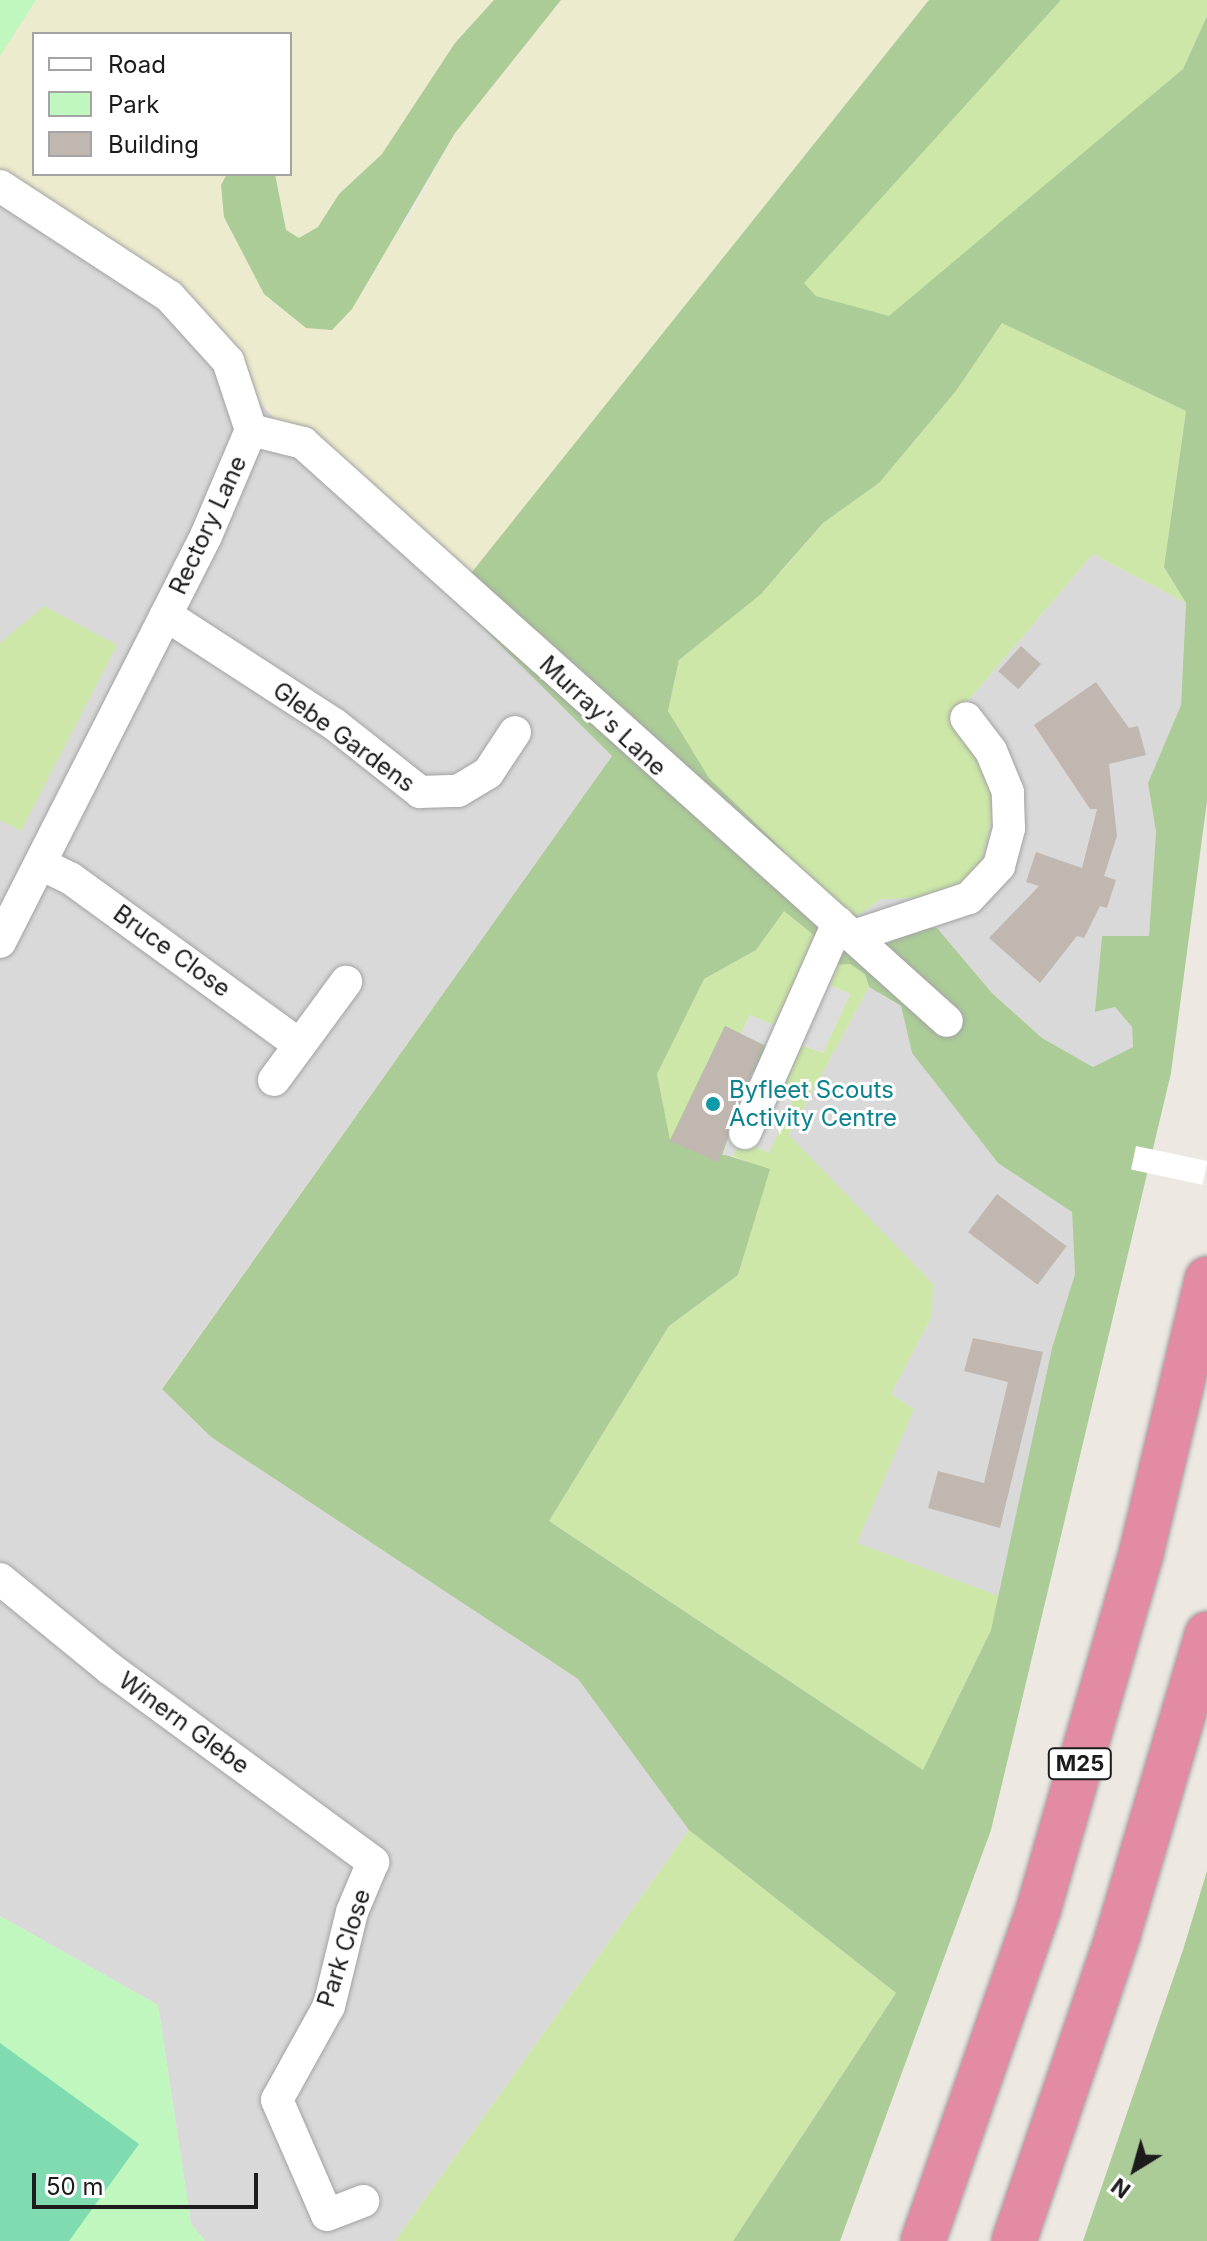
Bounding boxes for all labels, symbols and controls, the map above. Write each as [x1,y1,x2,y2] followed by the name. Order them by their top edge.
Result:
[32,32,292,176] legend
[108,50,166,79] text: Road
[108,90,159,119] text: Park
[108,130,199,159] text: Building
[163,451,253,599] street label: Rectory Lane
[534,650,672,782] street label: Murray's Lane
[267,676,421,798] street label: Glebe Gardens
[108,899,236,1003] street label: Bruce Close
[729,1076,897,1132] place label: Byfleet Scouts Activity Centre
[704,1095,722,1113] marker: Byfleet Scouts Activity Centre
[113,1666,255,1780] street label: Winern Glebe
[1046,1746,1114,1782] road number: M25
[311,1885,377,2011] street label: Park Close
[1095,2129,1175,2209] north arrow
[36,2157,262,2207] scale bar
[46,2172,104,2201] text: 50 m
[1106,2173,1135,2204] text: N

